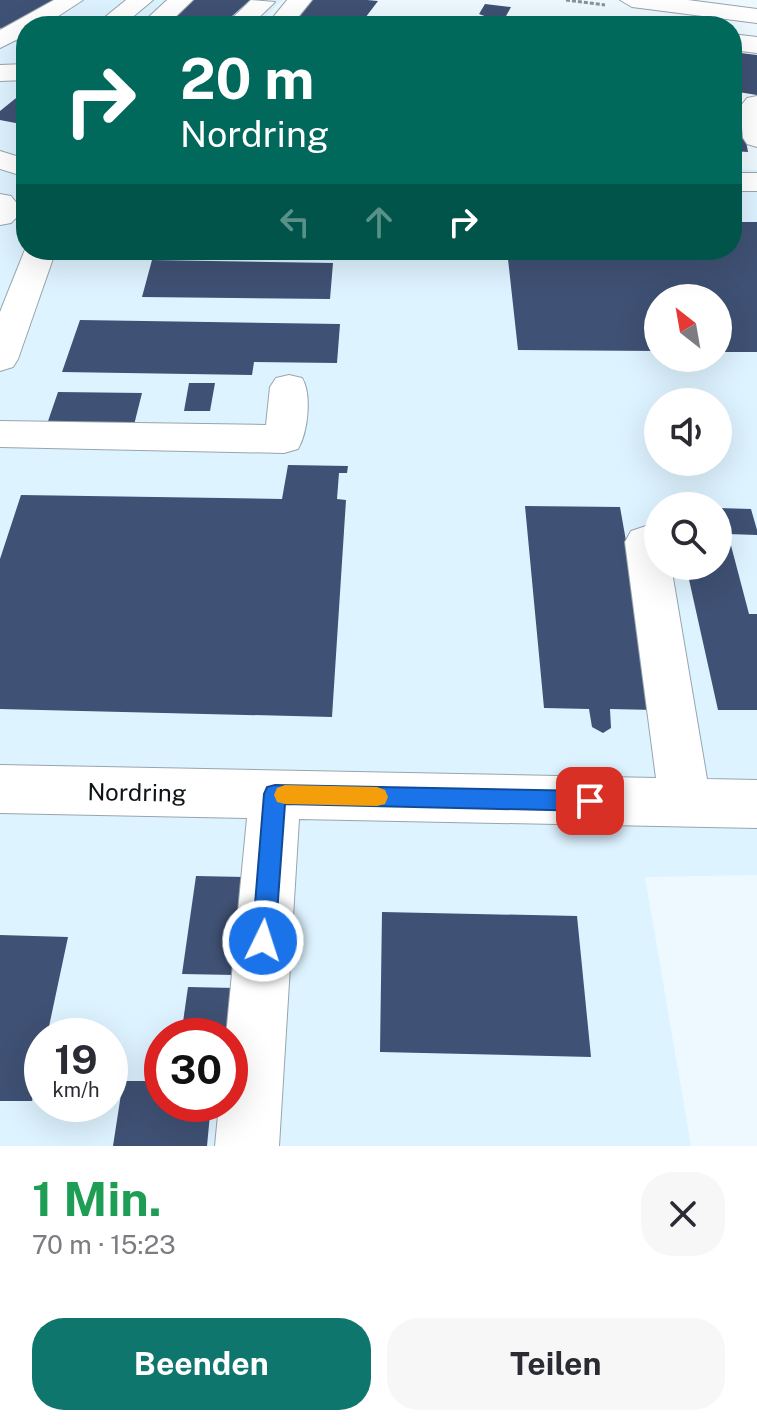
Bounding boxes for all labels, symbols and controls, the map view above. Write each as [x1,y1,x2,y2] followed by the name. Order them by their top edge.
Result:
[180,46,314,112] text: 20 m
[48,48,152,152] icon: right
[180,113,329,155] text: Nordring
[273,200,317,244] icon: left
[357,200,401,244] icon: ahead
[441,200,485,244] icon: right
[644,284,732,372] north arrow
[644,284,732,580] map controls
[644,388,732,476] button: sound
[644,492,732,580] button: search
[556,767,624,835] pin
[87,777,187,807] street label: Nordring
[568,779,612,823] icon: arrive
[221,899,305,983] position arrow
[144,1018,248,1122] speed limit sign: 30
[54,1036,98,1083] text: 19
[52,1078,100,1102] text: km/h
[32,1170,162,1227] text: 1 Min.
[641,1172,725,1256] button: close
[32,1229,176,1260] text: 70 m · 15:23
[32,1318,371,1410] button: Beenden
[387,1318,725,1410] button: Teilen

